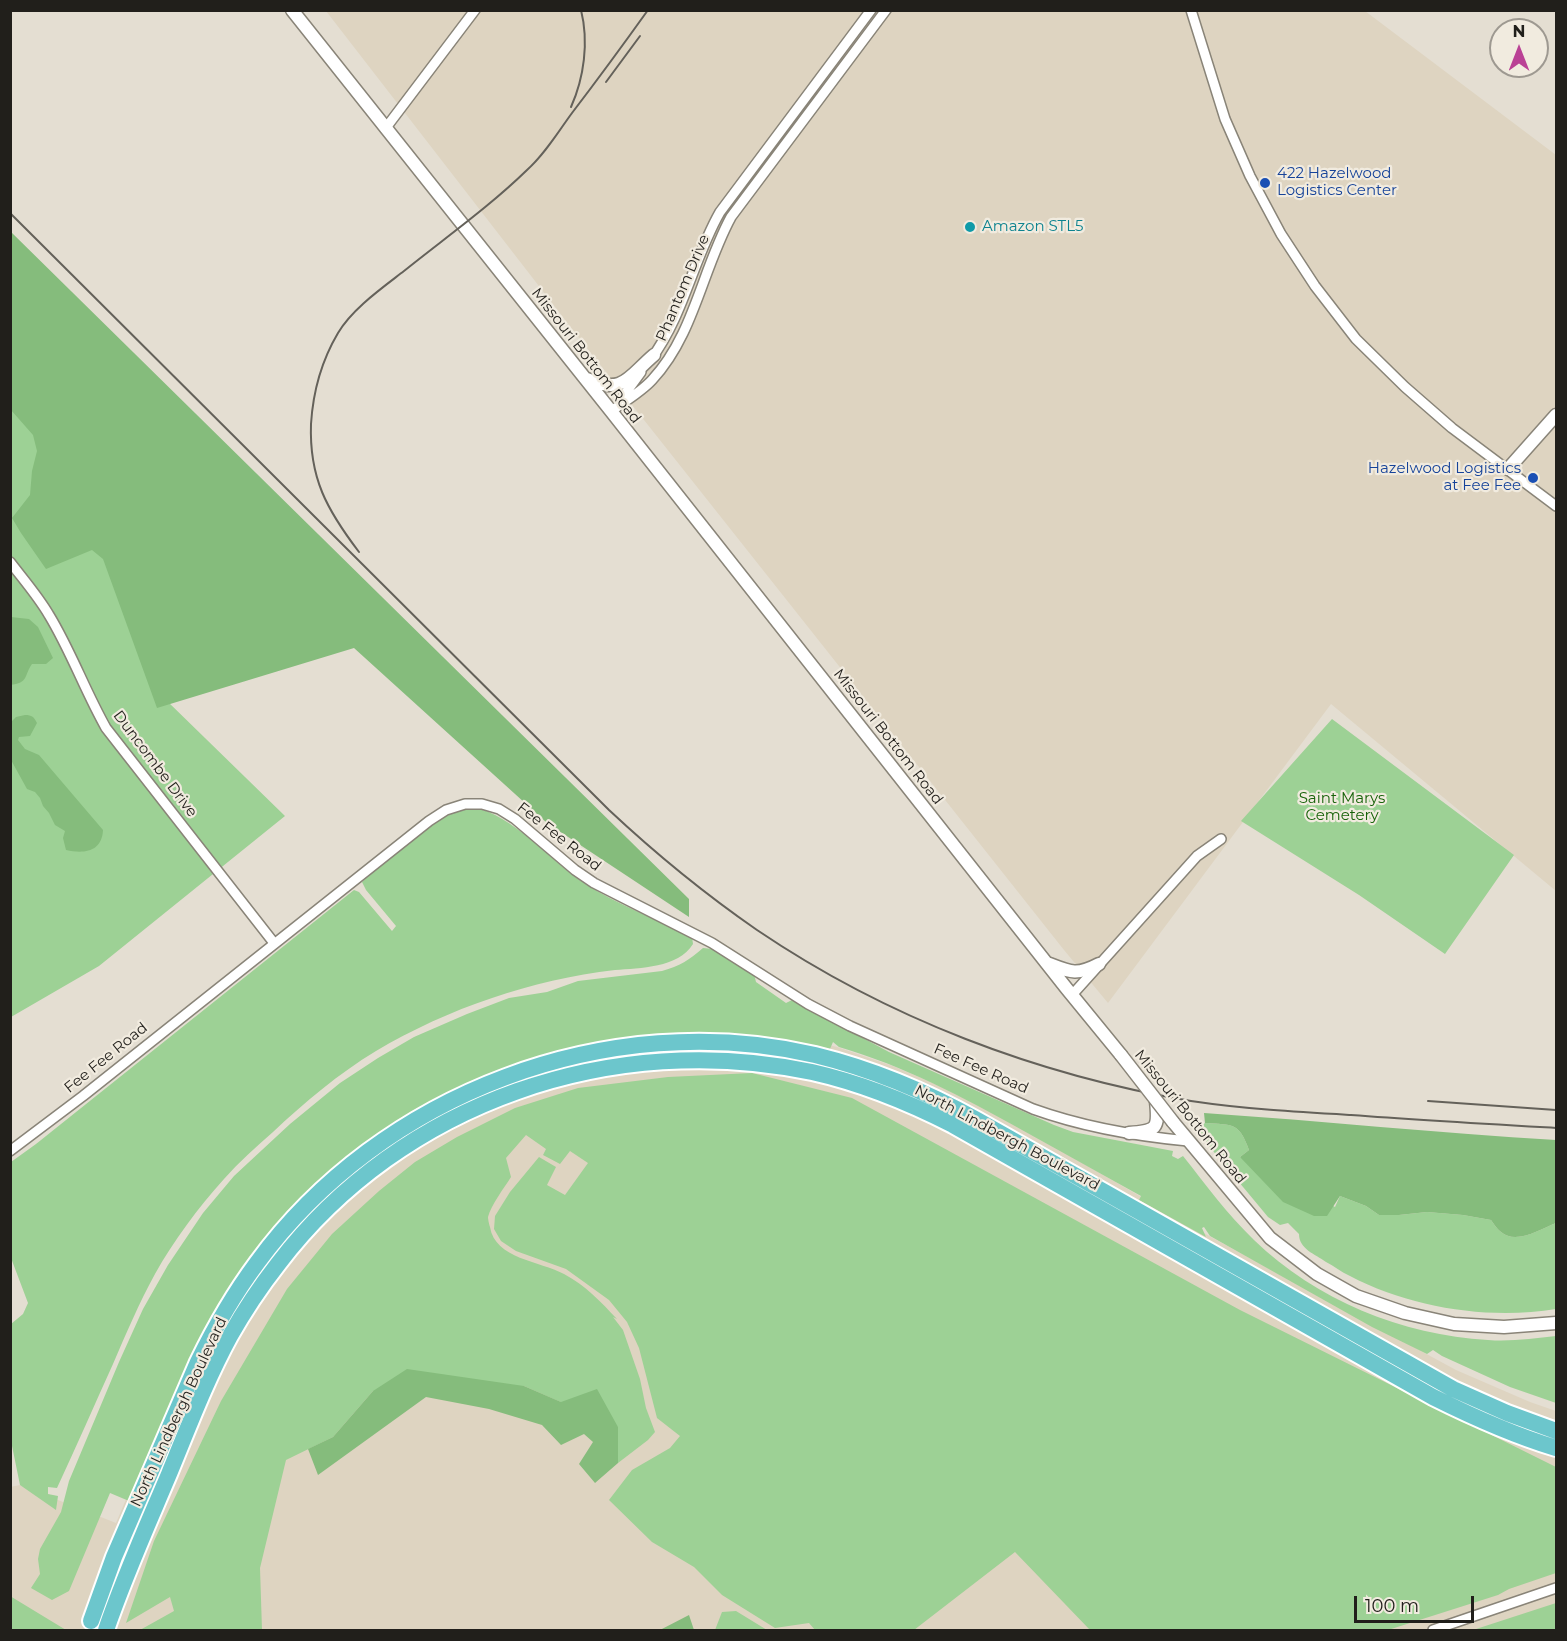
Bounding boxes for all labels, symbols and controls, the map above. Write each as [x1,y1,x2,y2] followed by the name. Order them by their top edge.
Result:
[1489,18,1549,78] north arrow
[1513,22,1525,41] text: N
[1277,165,1397,200] place label: 422 Hazelwood Logistics Center
[1258,176,1272,190] marker: 422 Hazelwood Logistics Center
[982,218,1084,236] place label: Amazon STL5
[963,220,977,234] marker: Amazon STL5
[652,232,714,344] street label: Phantom Drive
[527,285,645,427] street label: Missouri Bottom Road
[1368,460,1521,495] place label: Hazelwood Logistics at Fee Fee
[1526,471,1540,485] marker: Hazelwood Logistics at Fee Fee
[829,666,947,808] street label: Missouri Bottom Road
[109,707,201,821] street label: Duncombe Drive
[1299,790,1385,825] park label: Saint Marys Cemetery
[513,799,605,875] street label: Fee Fee Road
[61,1019,151,1097] street label: Fee Fee Road
[931,1040,1031,1098] street label: Fee Fee Road
[1130,1046,1250,1188] street label: Missouri Bottom Road
[911,1081,1103,1195] street label: North Lindbergh Boulevard
[127,1314,231,1510] street label: North Lindbergh Boulevard
[1357,1584,1477,1622] scale bar
[1365,1595,1419,1617] text: 100 m

